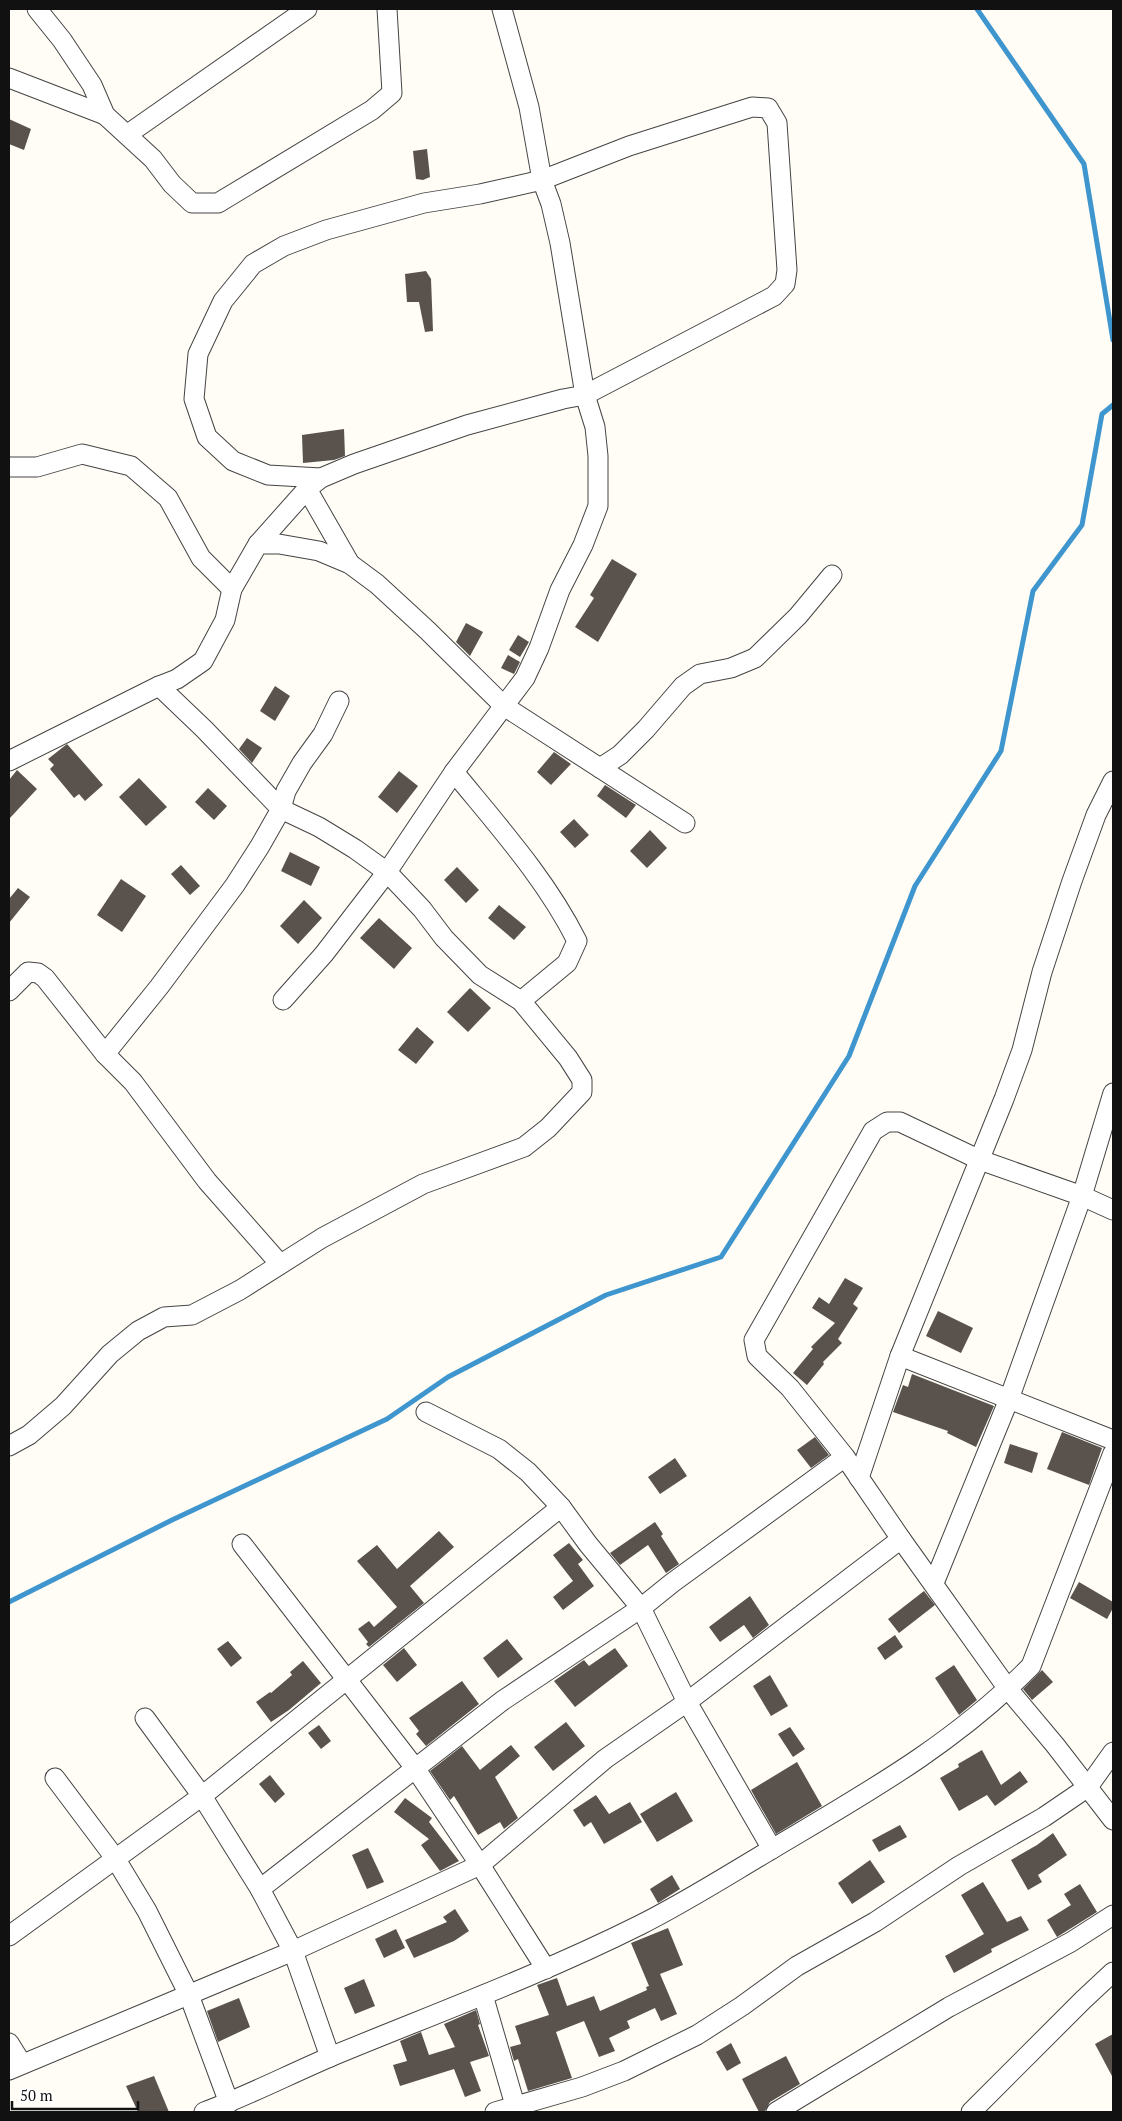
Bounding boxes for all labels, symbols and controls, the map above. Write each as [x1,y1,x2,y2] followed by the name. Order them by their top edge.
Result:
[12,2078,139,2110] scale bar
[20,2085,53,2105] text: 50 m

